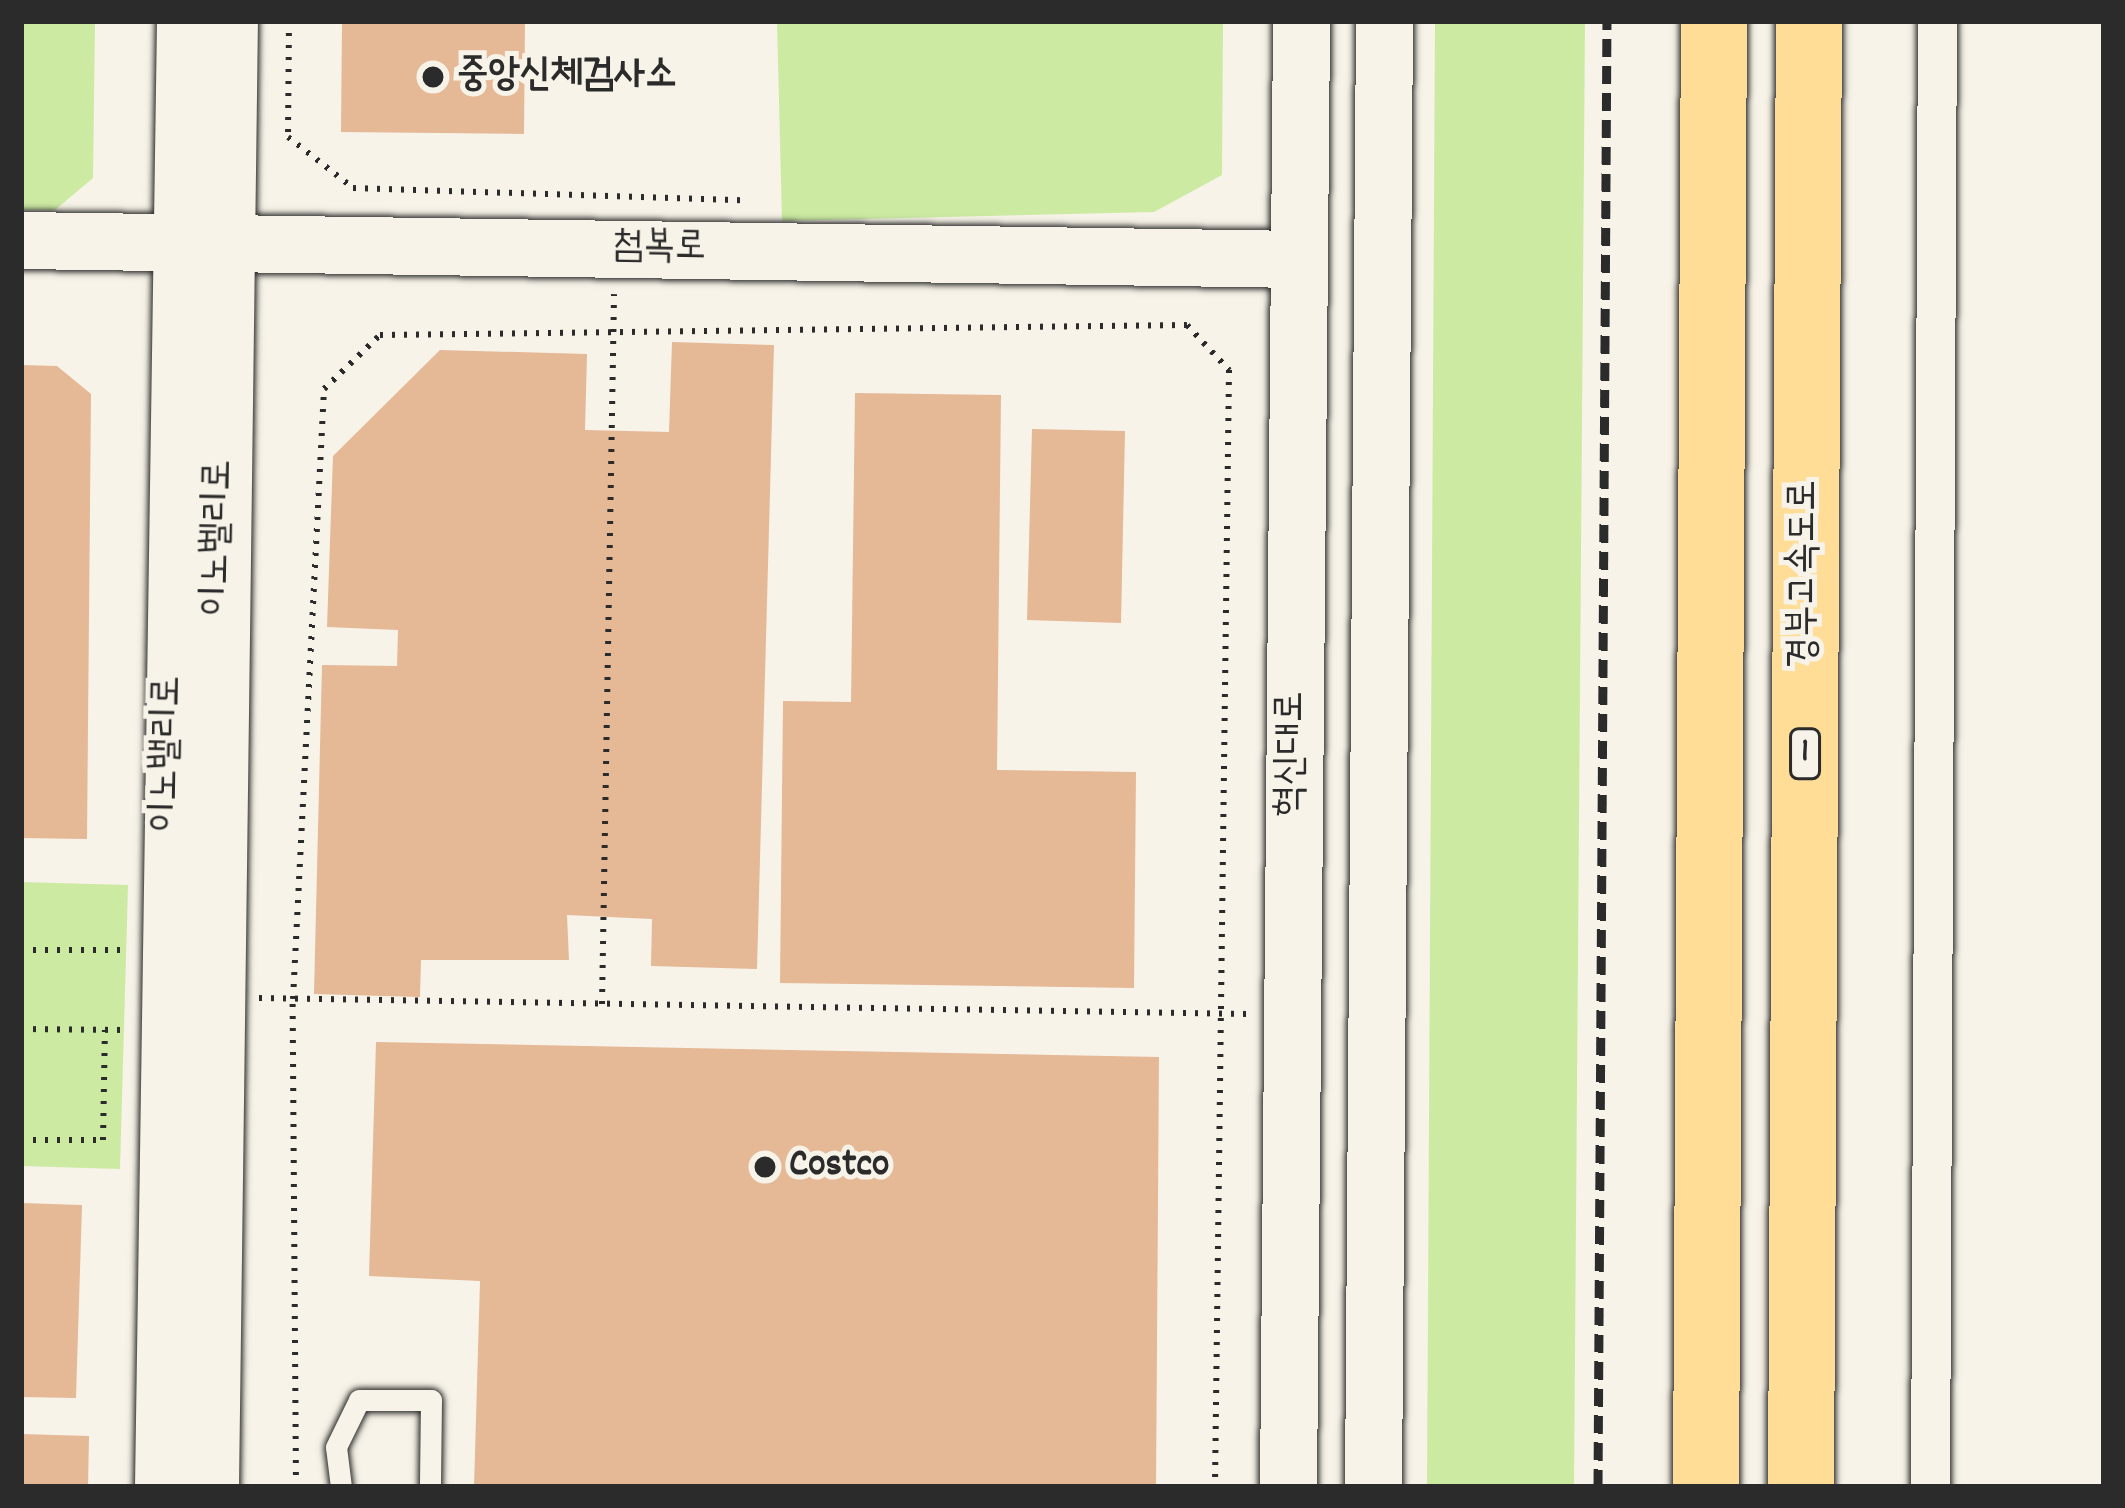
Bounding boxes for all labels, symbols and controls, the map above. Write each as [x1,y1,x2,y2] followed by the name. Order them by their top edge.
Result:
[457,54,677,100] place label: 중앙신체검사소
[420,64,446,90] marker: 중앙신체검사소
[612,225,706,273] street label: 첨복로
[195,459,245,617] street label: 이노벨리로
[1783,480,1829,668] street label: 경부고속도로
[144,675,194,833] street label: 이노밸리로
[1270,691,1316,817] street label: 혁신대로
[1787,724,1823,784] road number: 1
[789,1144,889,1190] place label: Costco
[752,1154,778,1180] marker: Costco

